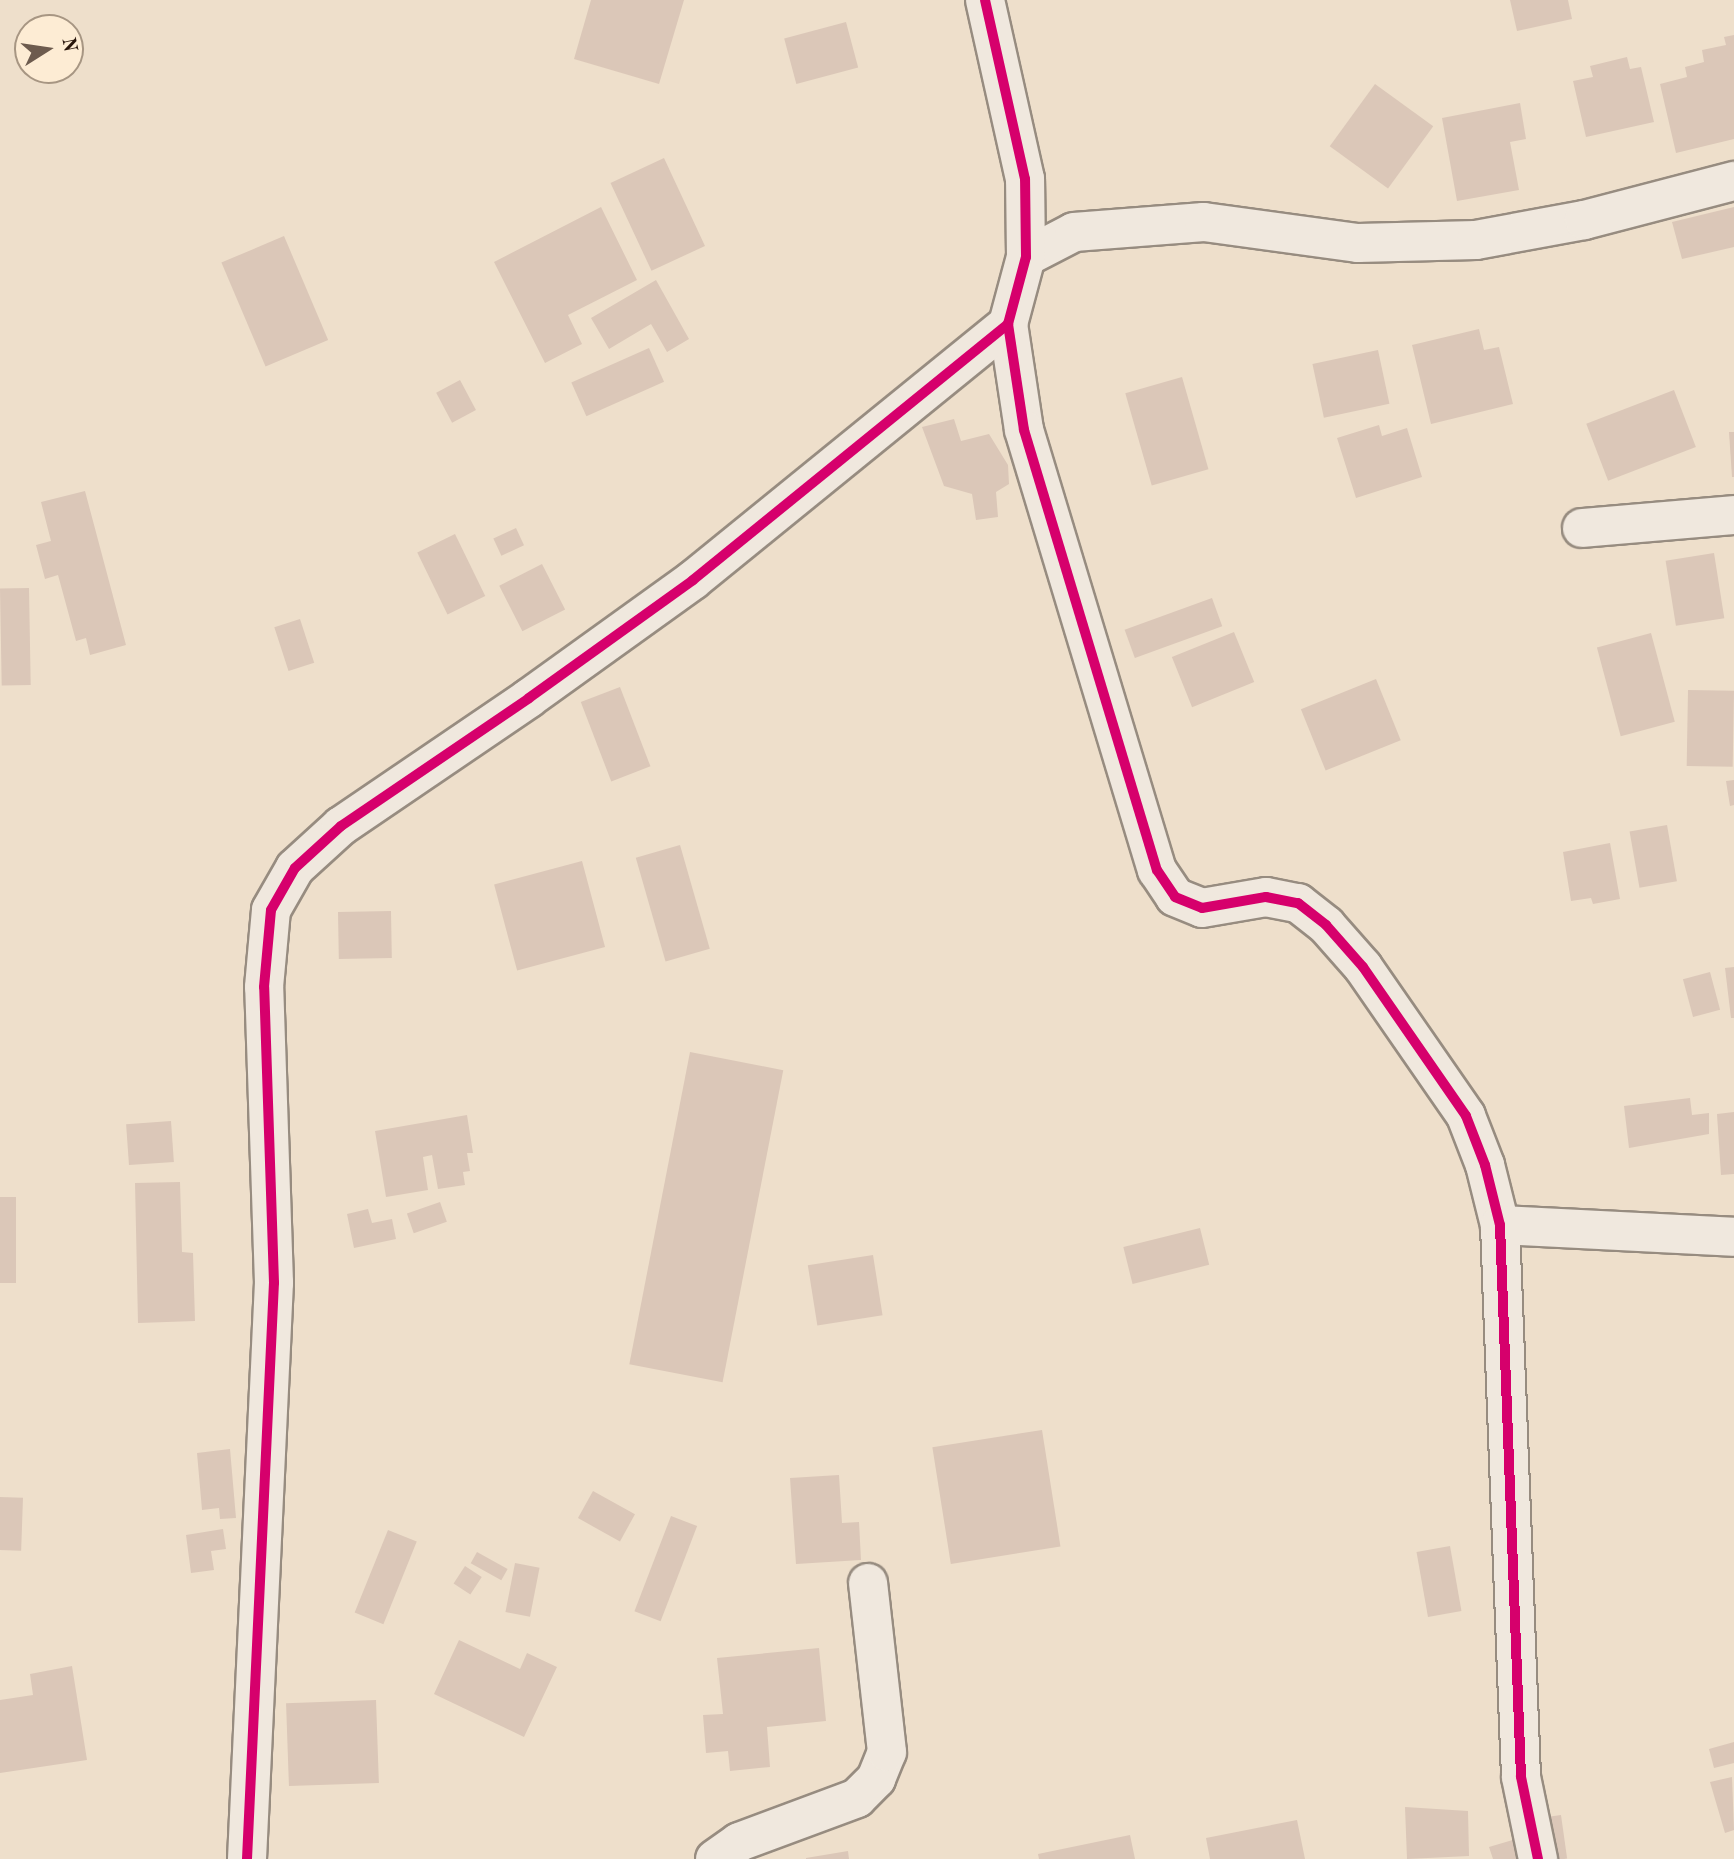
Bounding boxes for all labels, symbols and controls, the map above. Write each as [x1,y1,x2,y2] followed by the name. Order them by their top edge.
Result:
[14,14,84,84] north arrow
[57,36,79,54] text: N

